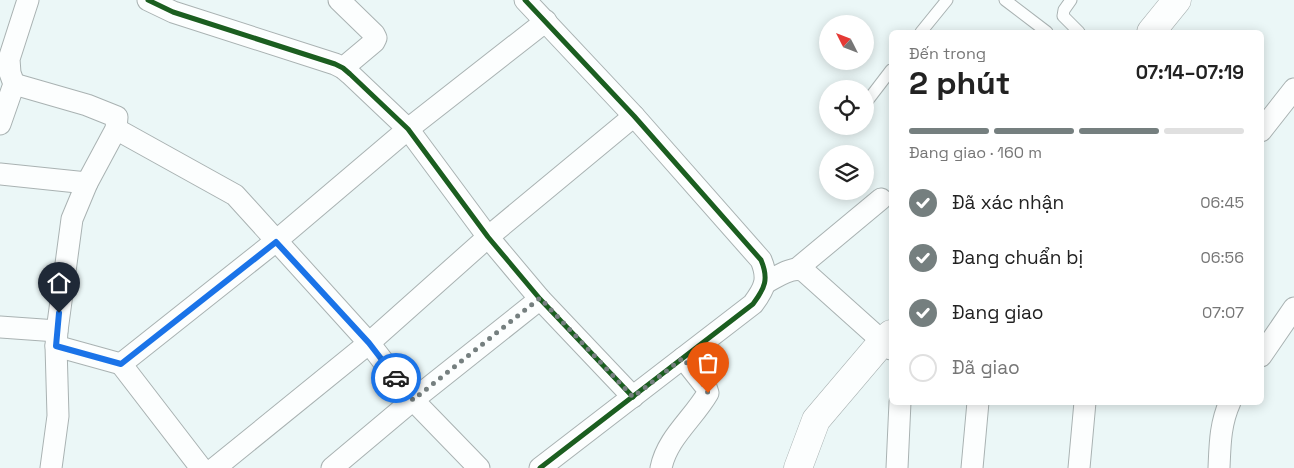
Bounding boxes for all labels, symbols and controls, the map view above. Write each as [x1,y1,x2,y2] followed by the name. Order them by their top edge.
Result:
[819,15,874,70] north arrow
[819,15,874,200] map controls
[909,43,986,64] text: Đến trong
[1136,60,1244,85] text: 07:14–07:19
[909,63,1010,103] text: 2 phút
[819,80,874,135] button: locate
[909,142,1042,163] text: Đang giao · 160 m
[819,145,874,200] button: layers
[909,189,937,217] icon: check
[952,190,1064,215] text: Đã xác nhận
[1200,192,1244,213] text: 06:45
[909,244,937,272] icon: check
[952,245,1083,270] text: Đang chuẩn bị
[1201,247,1244,268] text: 06:56
[38,262,80,313] pin
[45,269,73,297] icon: home
[909,299,937,327] icon: check
[952,300,1044,325] text: Đang giao
[1202,302,1244,323] text: 07:07
[687,342,729,393] pin
[694,349,722,377] icon: bag
[371,353,421,403] courier
[952,355,1020,380] text: Đã giao
[382,364,410,392] icon: car

